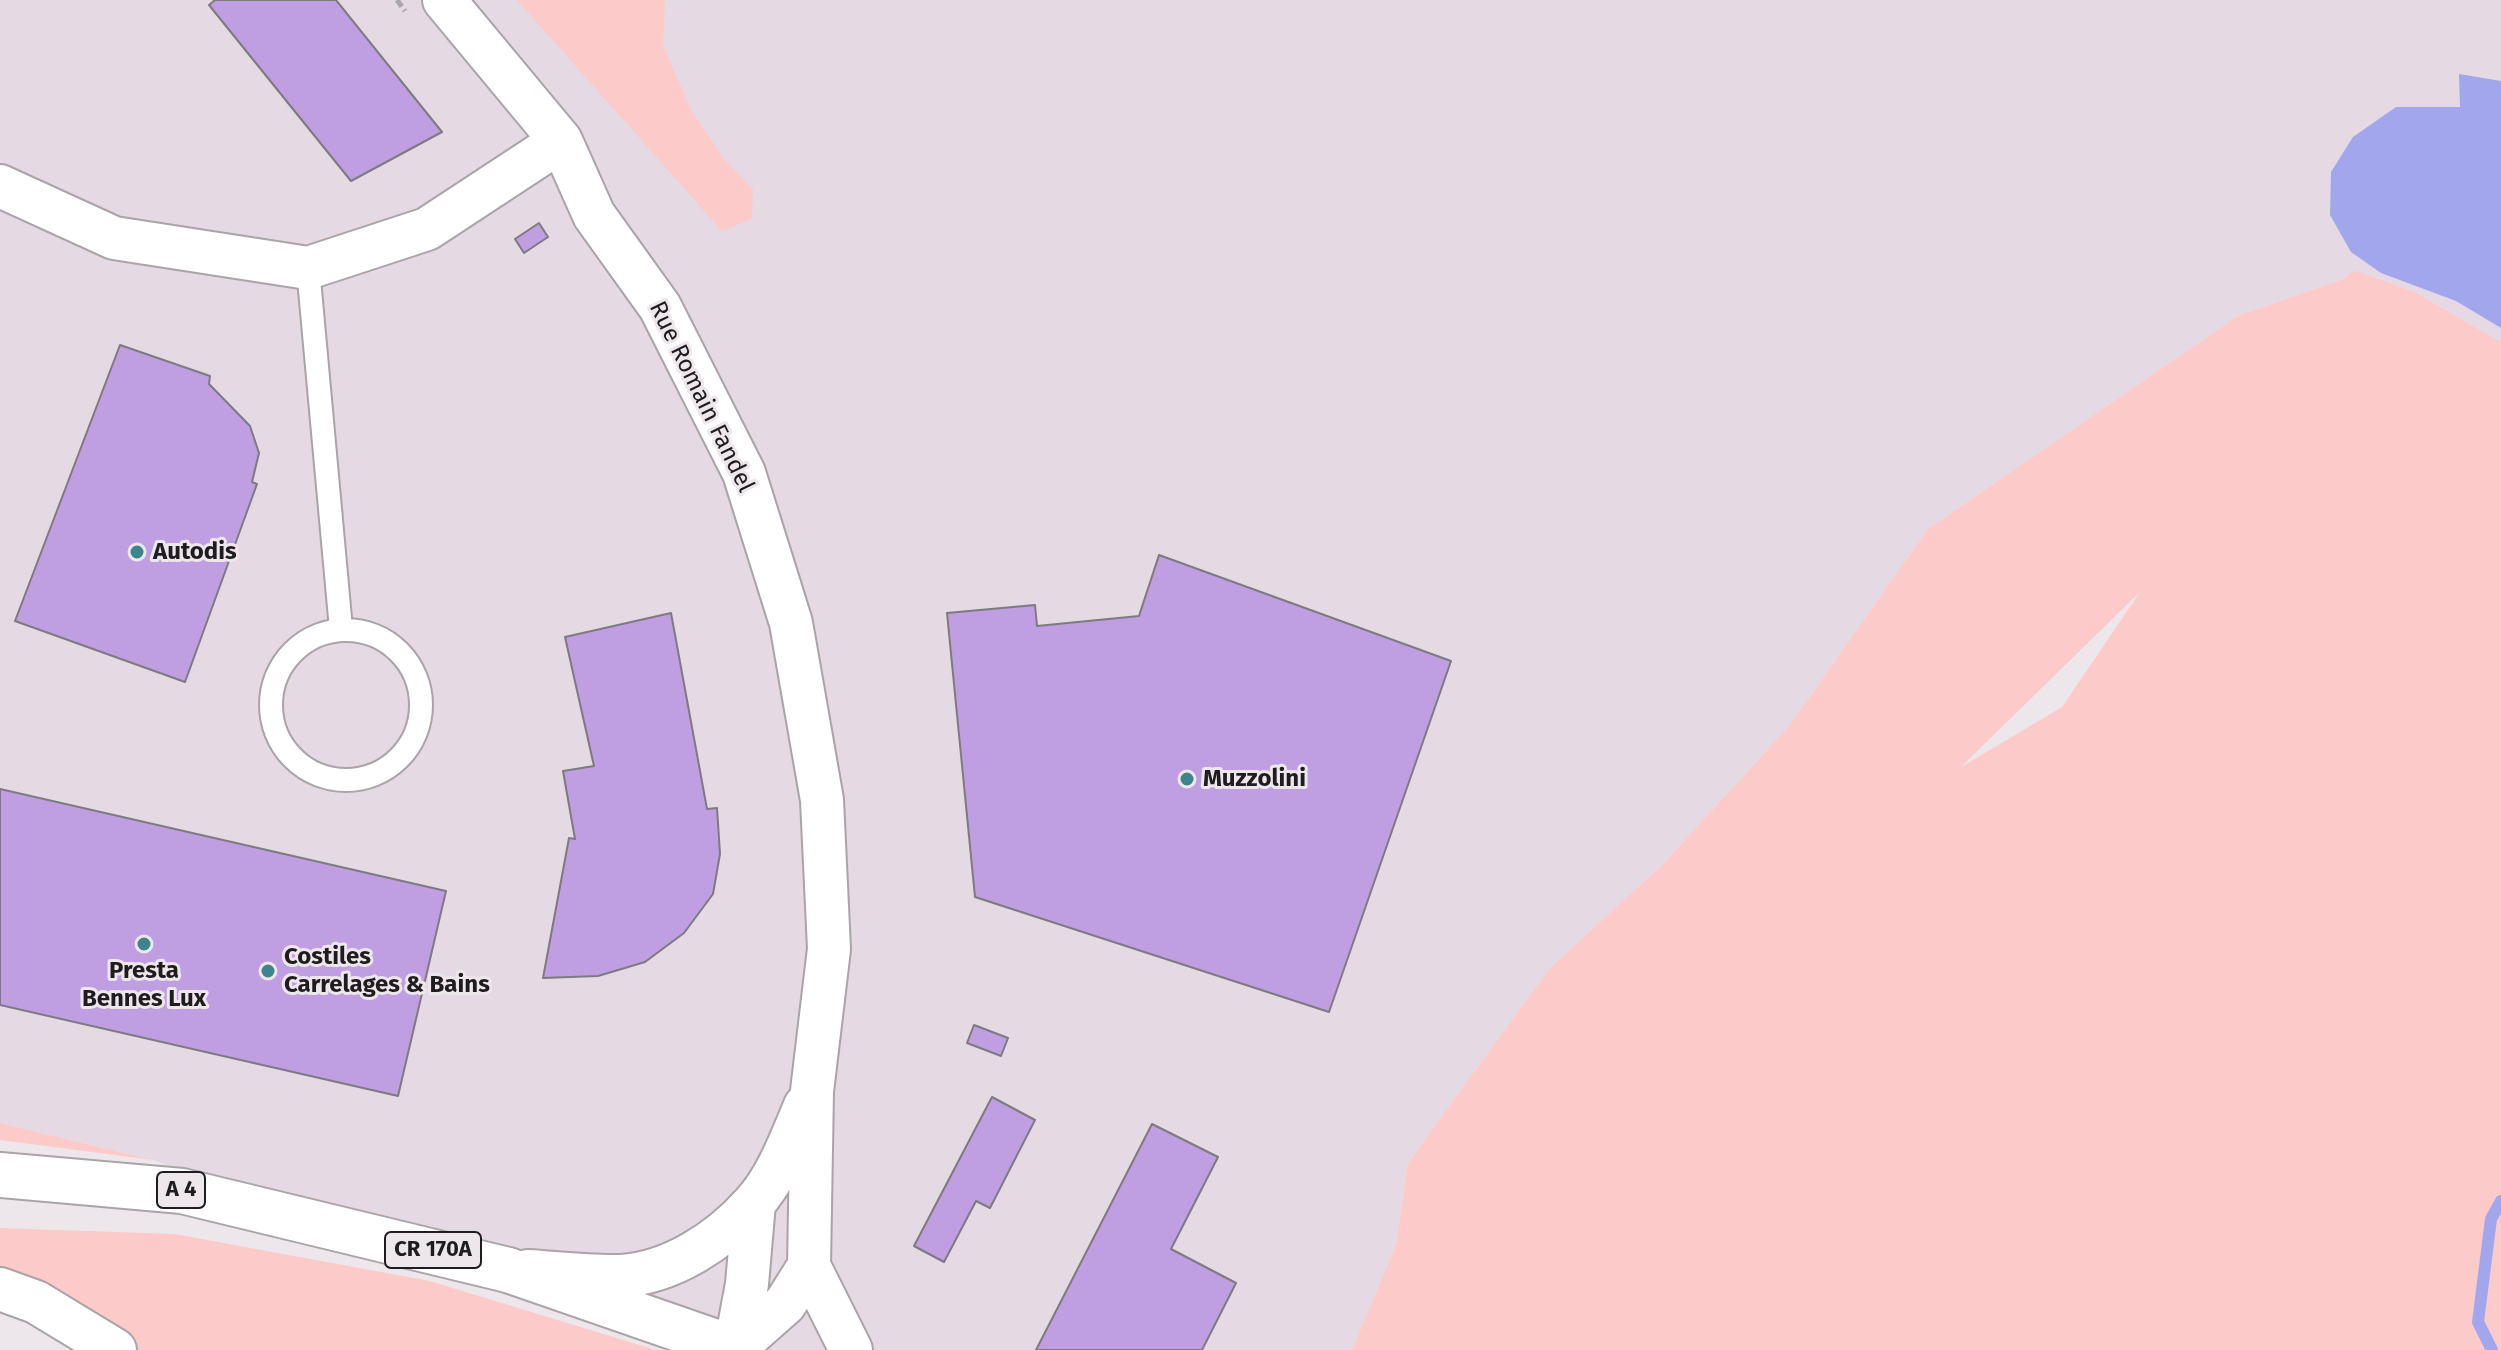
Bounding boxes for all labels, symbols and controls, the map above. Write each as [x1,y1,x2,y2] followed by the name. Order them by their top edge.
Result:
[642,297,760,497] street label: Rue Romain Fandel
[153,538,236,566] place label: Autodis
[128,543,146,561] marker: Autodis
[1203,765,1306,793] place label: Muzzolini
[1178,770,1196,788] marker: Muzzolini
[135,935,153,953] marker: Presta Bennes Lux
[284,943,490,999] place label: Costiles Carrelages & Bains
[82,957,206,1013] place label: Presta Bennes Lux
[259,962,277,980] marker: Costiles Carrelages & Bains
[157,1172,205,1208] road number: A 4
[385,1232,481,1268] road number: CR 170A

